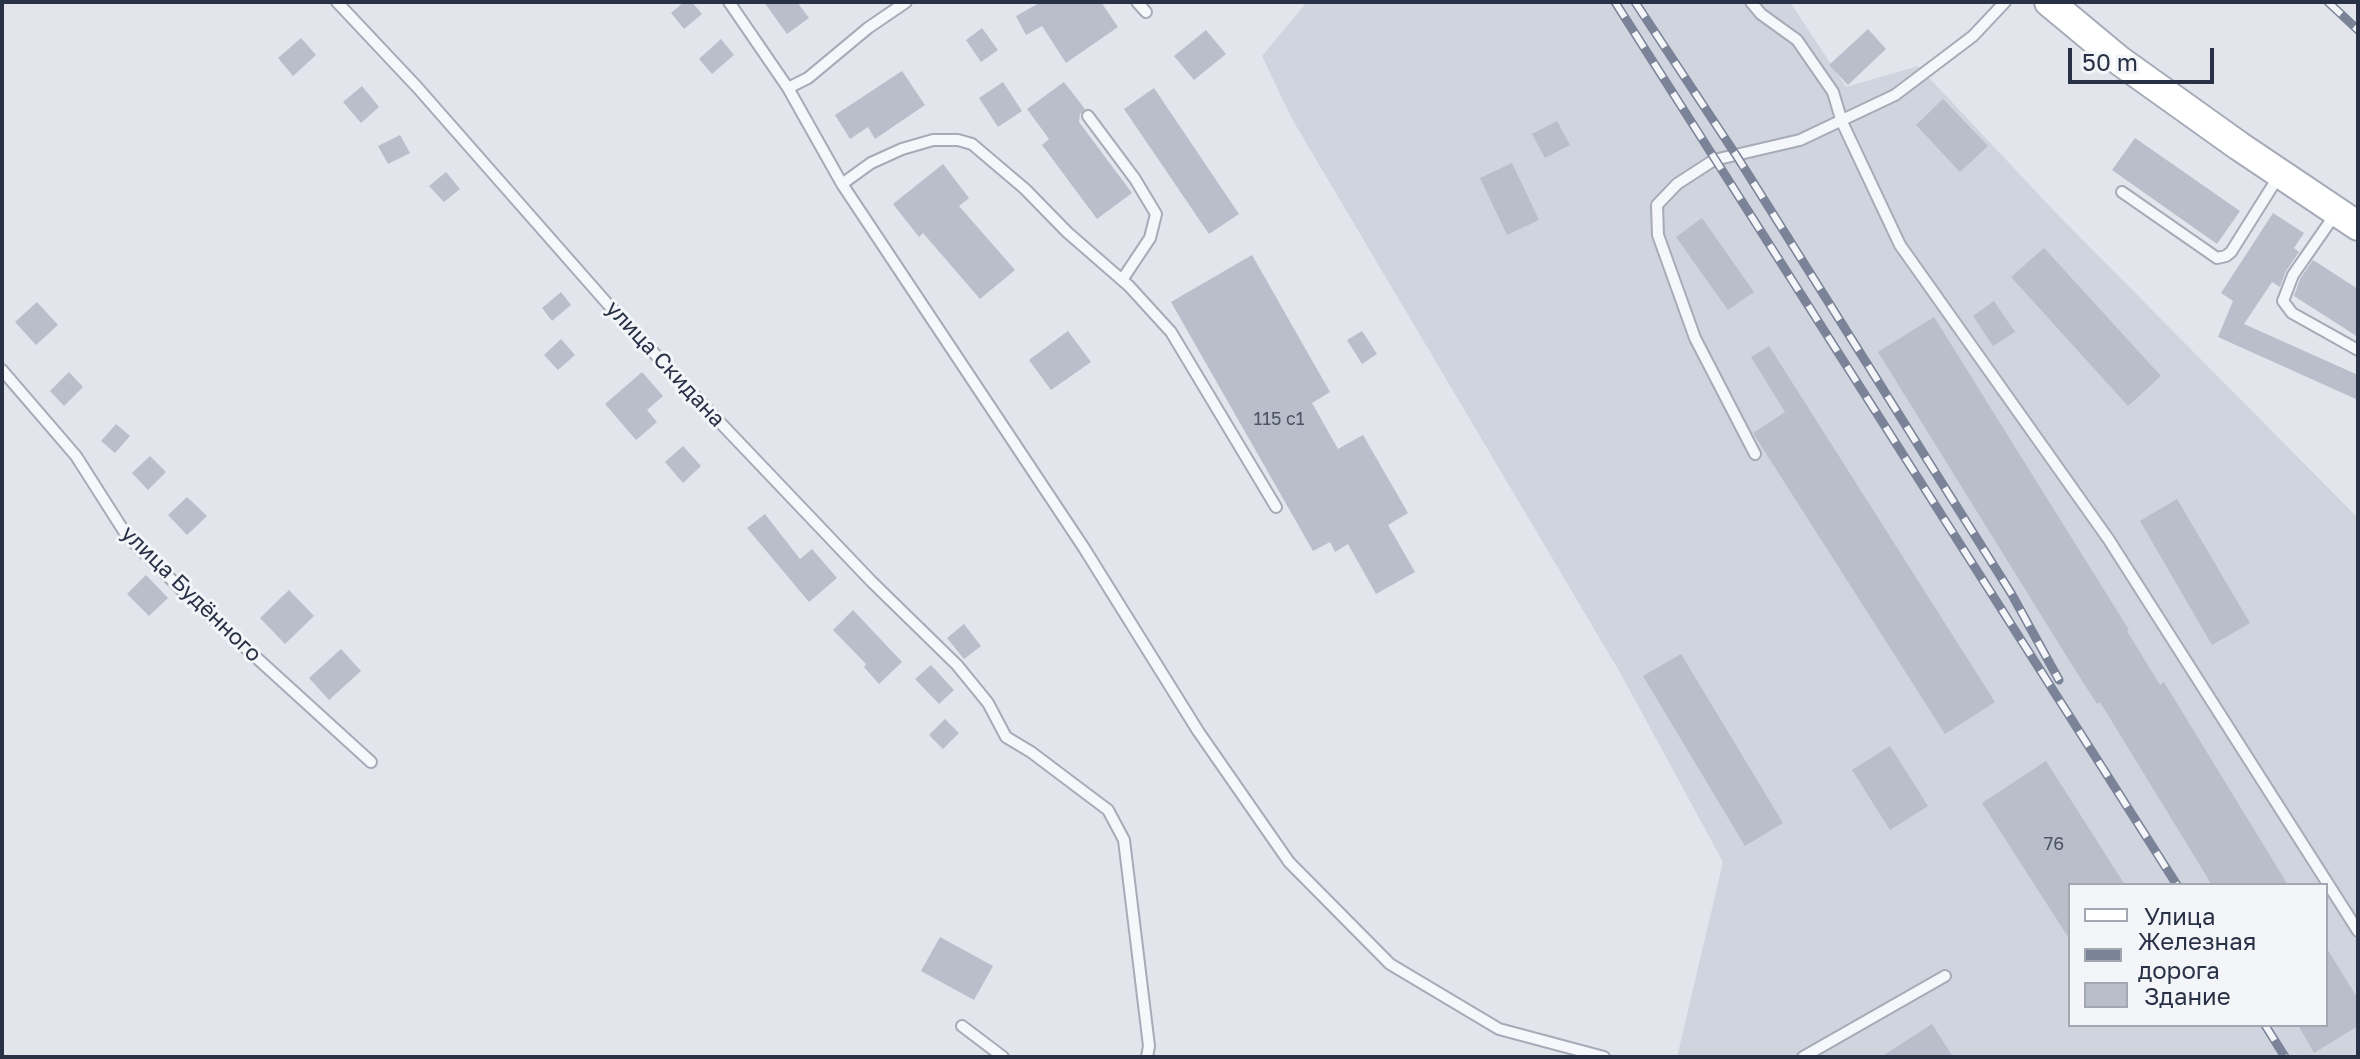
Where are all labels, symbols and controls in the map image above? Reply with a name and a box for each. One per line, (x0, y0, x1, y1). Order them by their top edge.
scale bar (2072, 32, 2218, 82)
text: 50 m (2082, 47, 2138, 76)
street label: улица Скидана (600, 295, 730, 433)
house number: 115 с1 (1254, 408, 1304, 430)
street label: улица Будённого (115, 520, 267, 668)
house number: 76 (2044, 833, 2064, 855)
legend (2068, 883, 2328, 1027)
text: Улица (2144, 901, 2216, 930)
text: Железная дорога (2138, 926, 2256, 984)
text: Здание (2144, 981, 2231, 1010)

